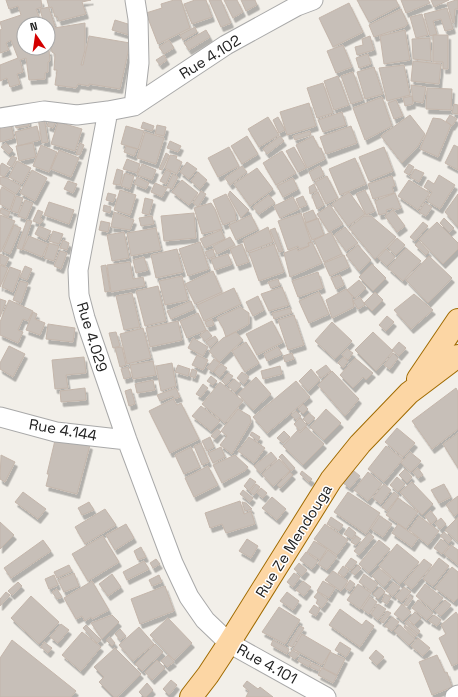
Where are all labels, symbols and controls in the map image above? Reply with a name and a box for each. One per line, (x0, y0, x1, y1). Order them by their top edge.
north arrow (16, 16, 56, 56)
text: N (29, 19, 39, 34)
street label: Rue 4.102 (175, 30, 244, 83)
street label: Rue 4.029 (73, 300, 112, 374)
street label: Rue 4.144 (27, 414, 99, 445)
street label: Rue Ze Mendouga (251, 480, 336, 601)
street label: Rue 4.101 (234, 639, 301, 688)

